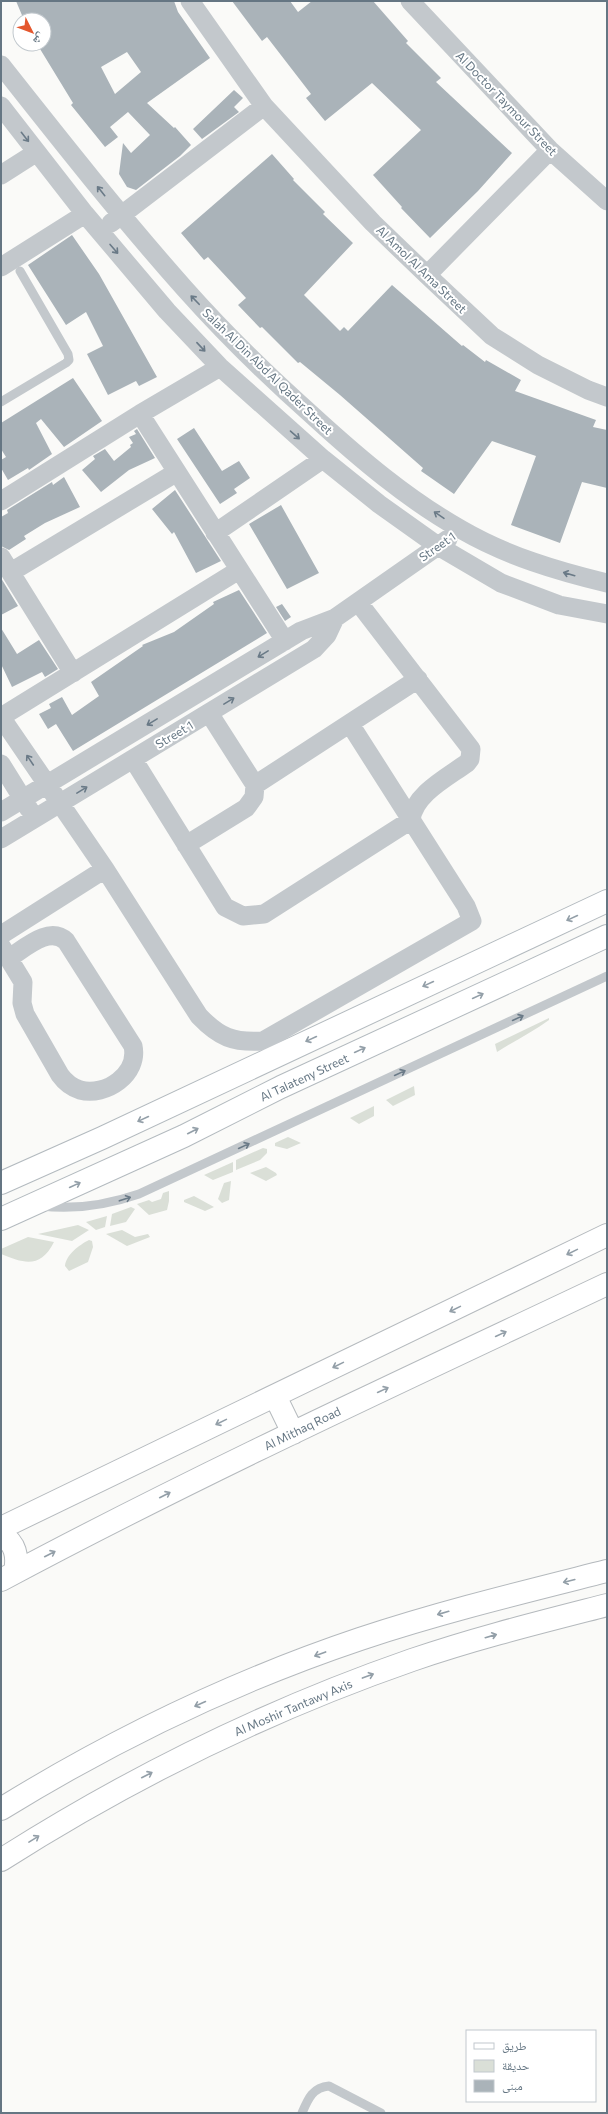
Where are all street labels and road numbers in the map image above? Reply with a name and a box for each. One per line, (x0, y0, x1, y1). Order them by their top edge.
street label: Al Doctor Taymour Street (454, 48, 560, 158)
street label: Al Amol Al Ama Street (374, 222, 470, 316)
street label: Salah Al Din Abd Al Qader Street (200, 305, 336, 437)
street label: Street 1 (416, 528, 458, 564)
street label: Street 1 (153, 717, 195, 751)
street label: Al Talateny Street (257, 1050, 351, 1104)
street label: Al Mithaq Road (261, 1403, 343, 1453)
street label: Al Moshir Tantawy Axis (232, 1676, 354, 1738)

